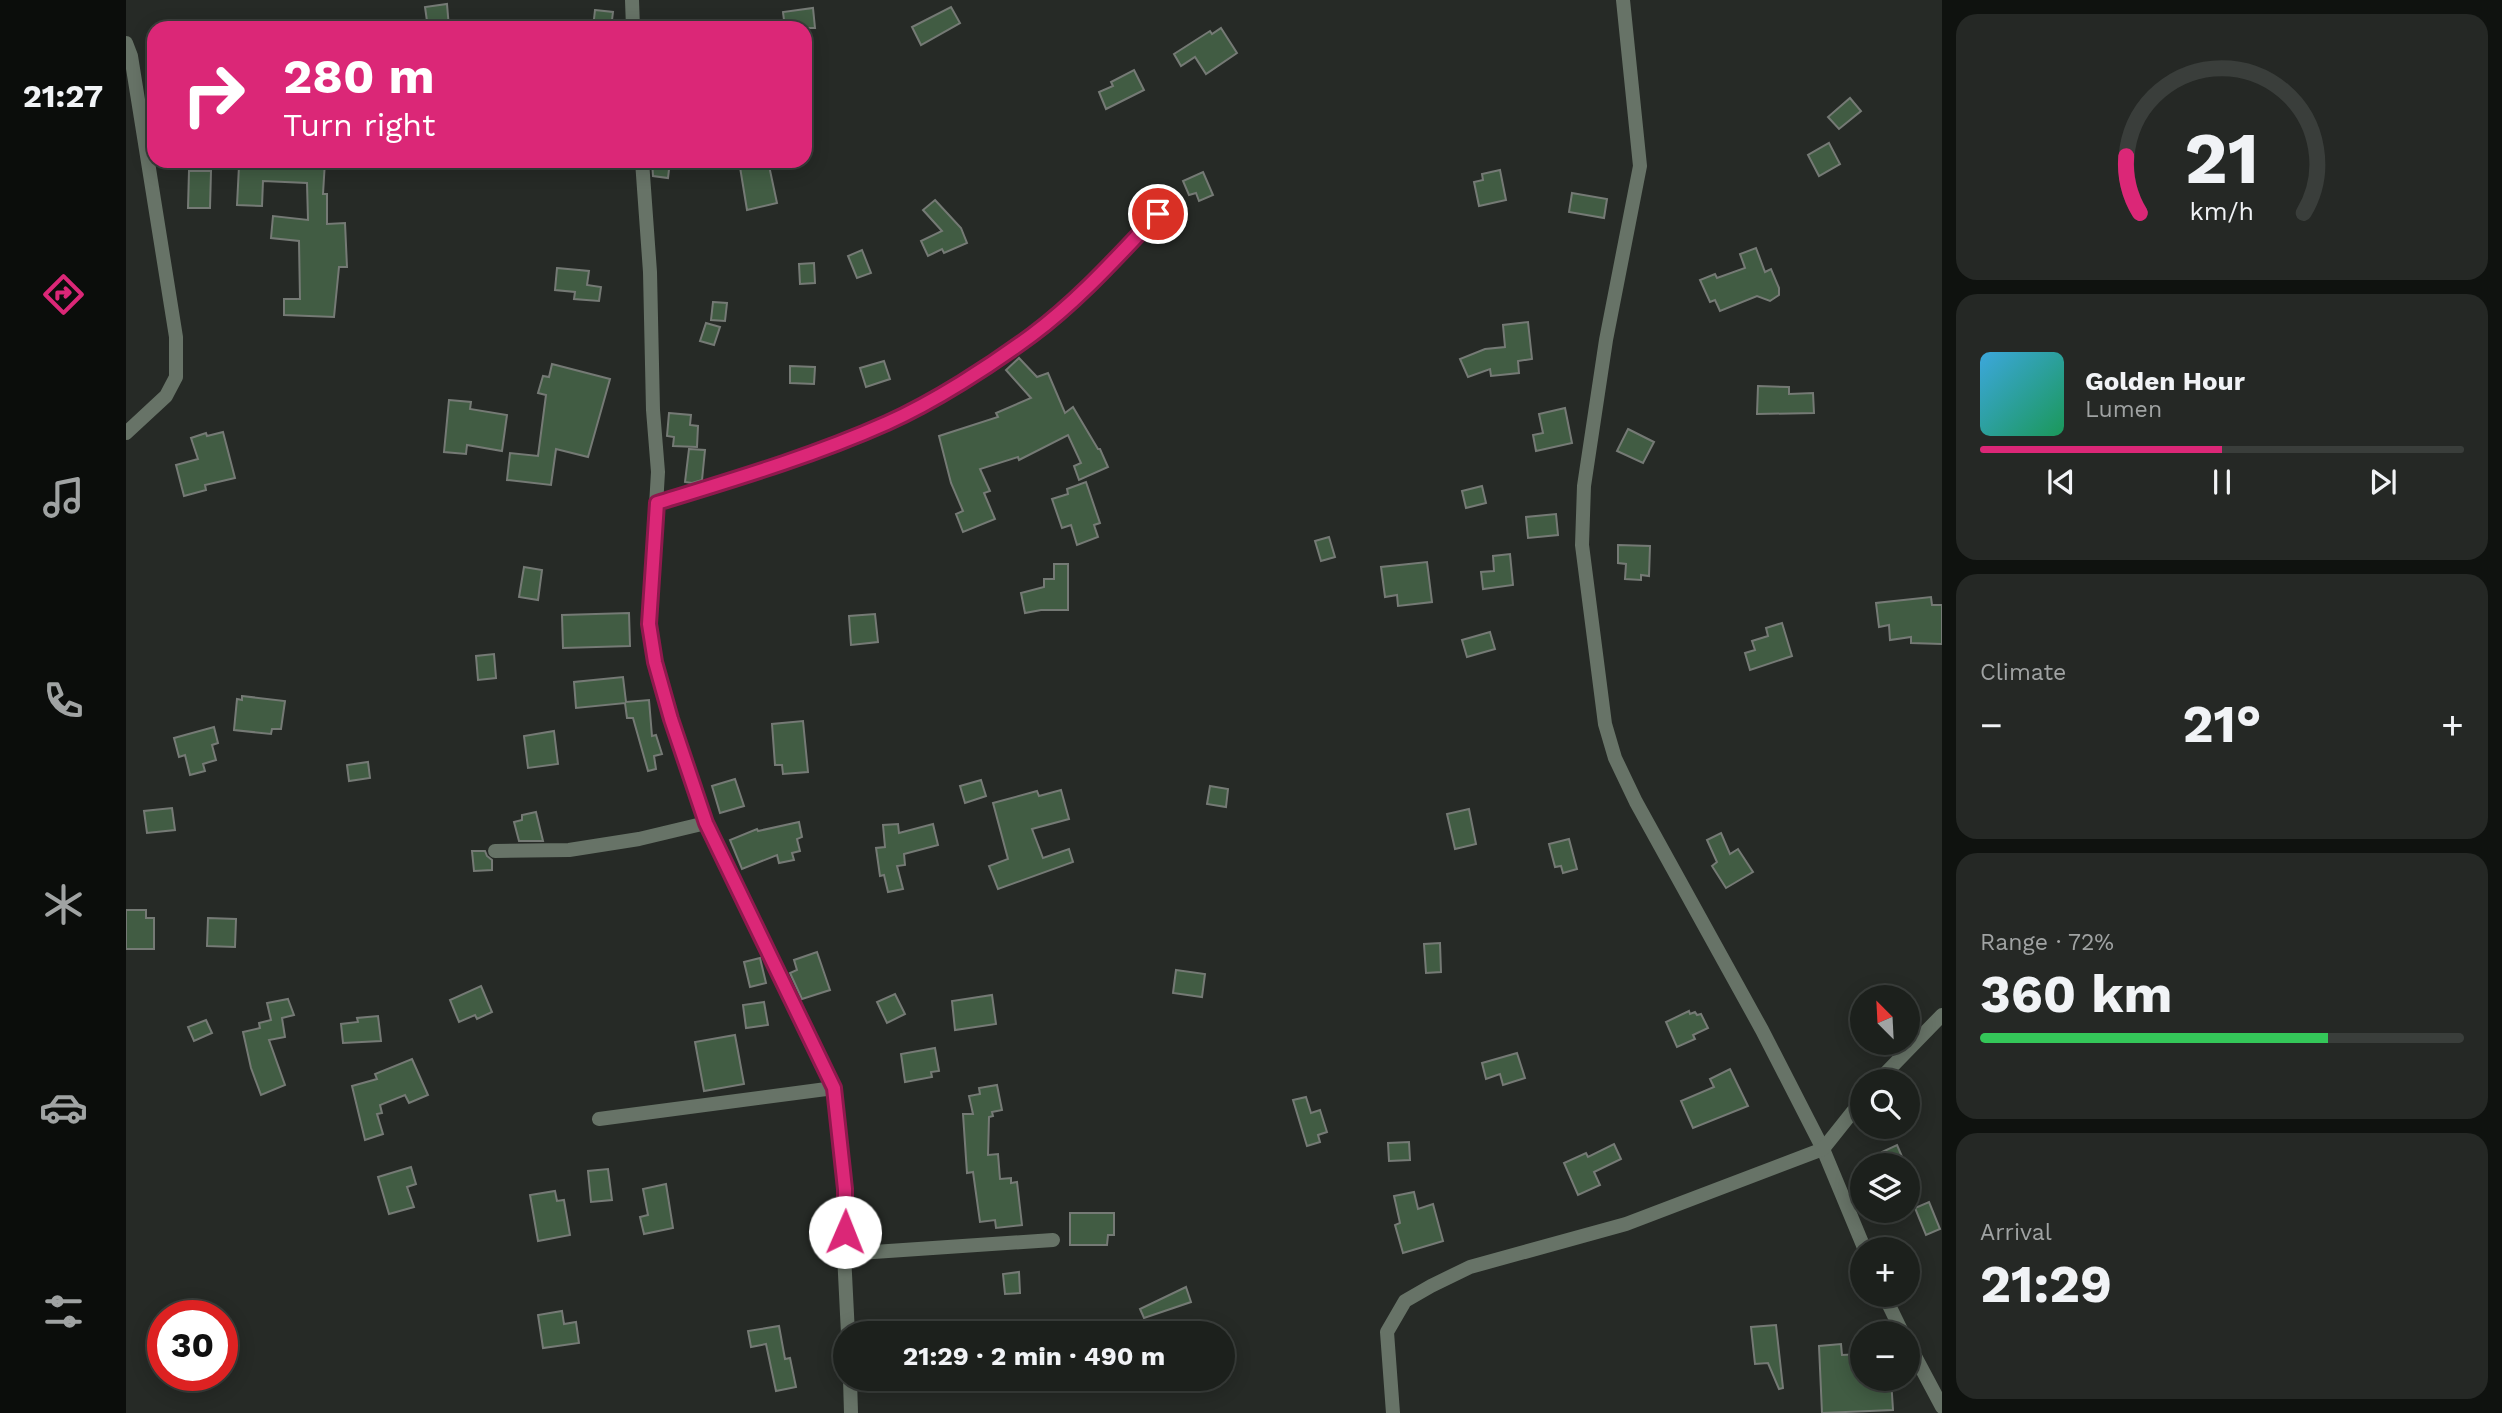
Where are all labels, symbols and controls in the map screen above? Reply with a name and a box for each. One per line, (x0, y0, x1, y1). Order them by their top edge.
text: 280 m (283, 47, 435, 105)
icon: right (168, 49, 259, 140)
text: 21:27 (23, 77, 103, 115)
text: Turn right (283, 106, 435, 144)
text: 21 (2185, 115, 2259, 201)
pin (1128, 184, 1188, 244)
icon: arrive (1139, 195, 1177, 233)
text: km/h (2190, 197, 2254, 226)
icon: directions (39, 270, 88, 319)
text: Golden Hour (2085, 366, 2245, 396)
text: Lumen (2085, 396, 2162, 423)
icon: previous (2042, 463, 2080, 501)
icon: pause (2203, 463, 2241, 501)
icon: next (2364, 463, 2402, 501)
icon: music (39, 473, 88, 522)
text: Climate (1980, 659, 2066, 686)
icon: phone (39, 676, 88, 725)
text: 21° (2182, 694, 2262, 755)
text: − (1980, 703, 2003, 747)
text: + (2441, 703, 2464, 747)
icon: climate (39, 880, 88, 929)
text: Range · 72% (1980, 929, 2114, 956)
text: 360 km (1980, 964, 2173, 1025)
north arrow (1850, 985, 1920, 1055)
map controls (1850, 985, 1920, 1391)
button: search (1850, 1069, 1920, 1139)
icon: car (39, 1083, 88, 1132)
button: layers (1850, 1153, 1920, 1223)
position arrow (808, 1195, 882, 1269)
text: Arrival (1980, 1219, 2052, 1246)
button: + (1850, 1237, 1920, 1307)
text: 21:29 (1980, 1254, 2112, 1315)
icon: filters (39, 1287, 88, 1336)
speed limit sign: 30 (147, 1300, 238, 1391)
button: − (1850, 1321, 1920, 1391)
text: 21:29 · 2 min · 490 m (903, 1341, 1165, 1371)

